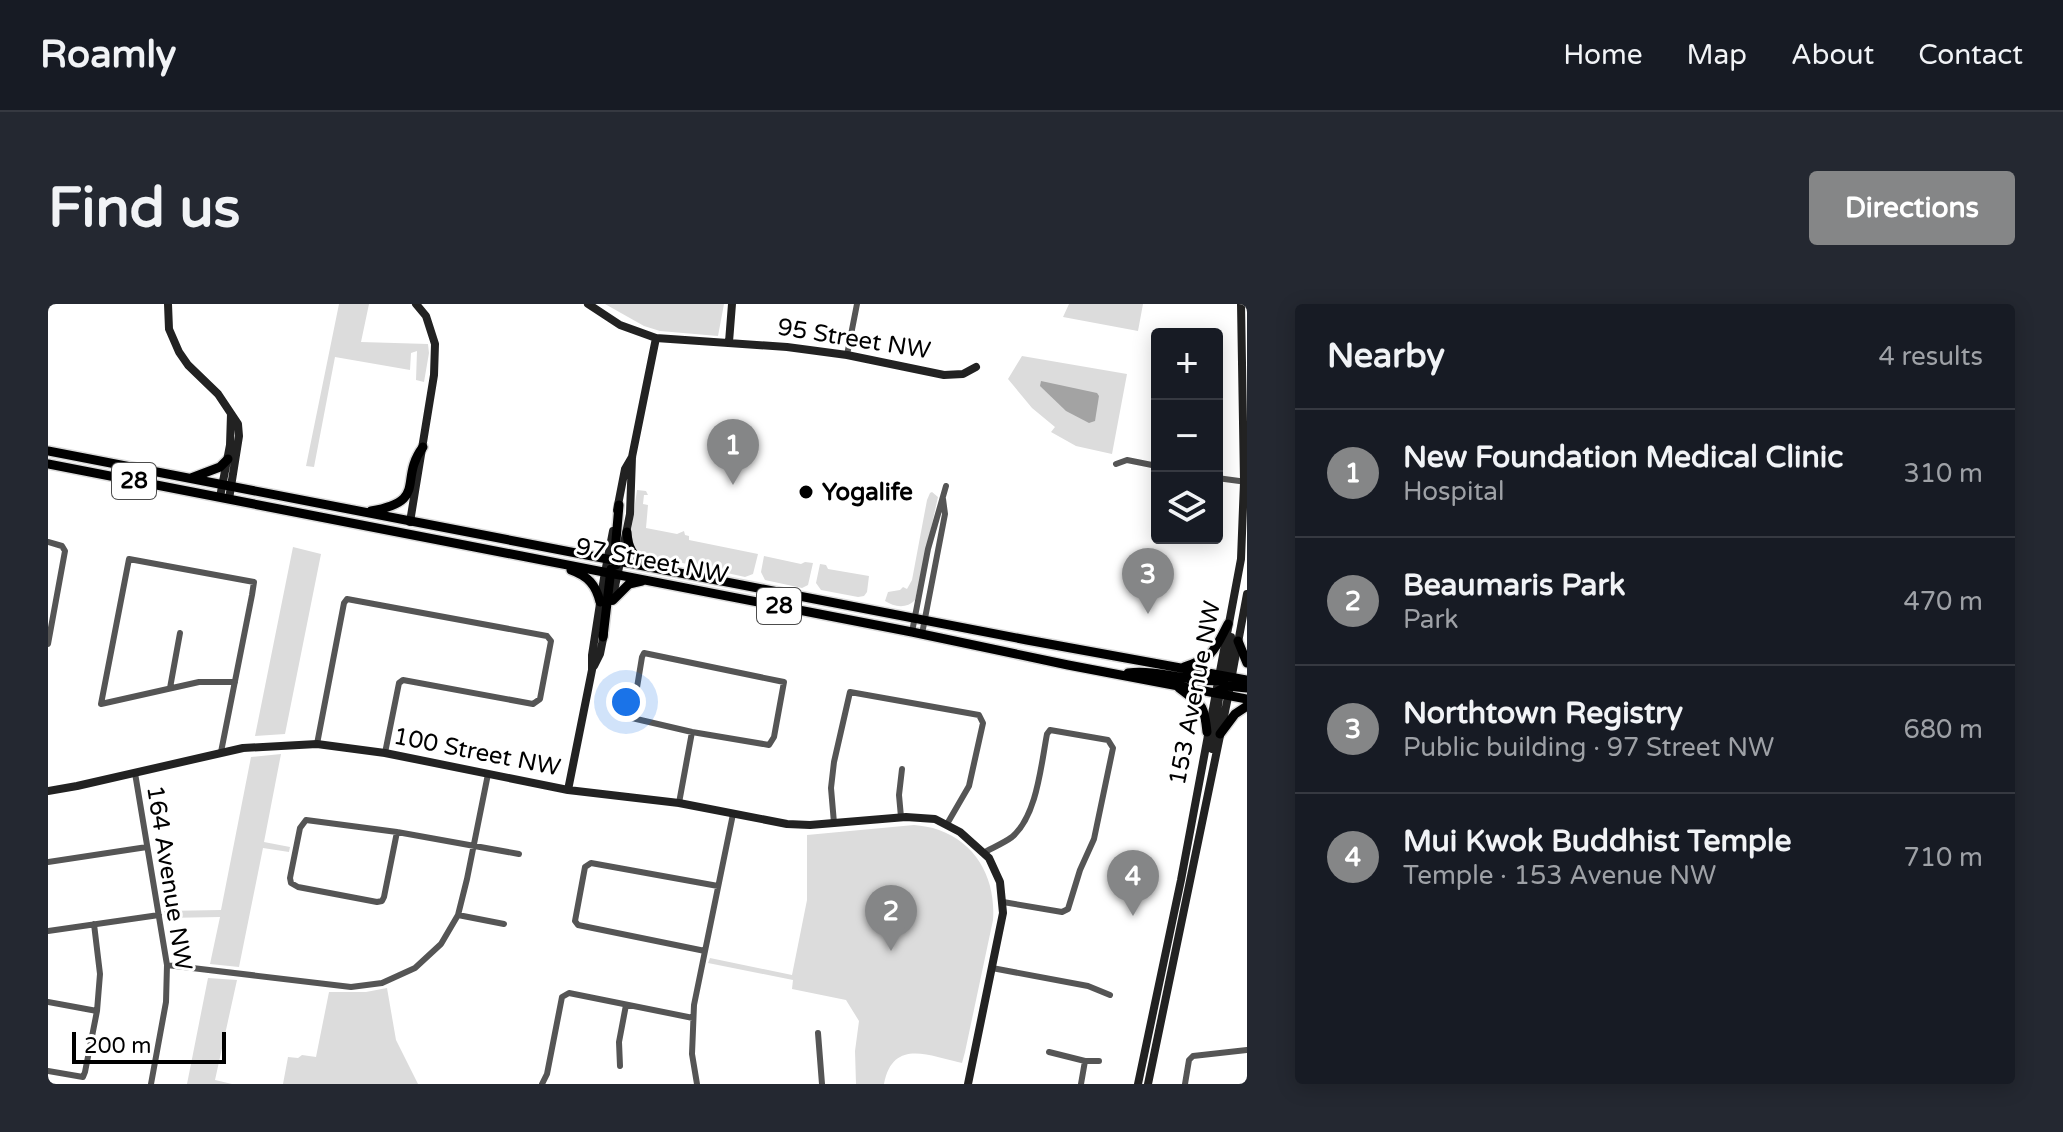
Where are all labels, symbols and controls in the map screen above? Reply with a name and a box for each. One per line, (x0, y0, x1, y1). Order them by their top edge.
text: Roamly (40, 32, 176, 78)
text: Home (1563, 38, 1643, 72)
text: Map (1687, 38, 1747, 72)
text: About (1791, 38, 1874, 72)
text: Contact (1918, 38, 2023, 72)
button: Directions (1809, 171, 2015, 245)
text: Find us (48, 175, 240, 242)
street label: 95 Street NW (775, 313, 933, 365)
map controls (1151, 328, 1223, 544)
button: + (1151, 328, 1223, 400)
text: Nearby (1327, 336, 1445, 377)
text: 4 results (1878, 341, 1983, 372)
button: − (1151, 400, 1223, 472)
pin: 1 (707, 419, 759, 485)
text: New Foundation Medical Clinic (1403, 439, 1843, 476)
text: 1 (1345, 458, 1361, 489)
text: 310 m (1903, 458, 1983, 489)
road number: 28 (112, 463, 156, 499)
button: layers (1151, 472, 1223, 544)
text: Hospital (1403, 476, 1504, 507)
place label: Yogalife (822, 478, 913, 507)
marker: Yogalife (797, 483, 815, 501)
street label: 97 Street NW (573, 532, 731, 590)
pin: 3 (1122, 548, 1174, 614)
text: Beaumaris Park (1403, 567, 1625, 604)
text: 2 (1345, 586, 1361, 617)
text: 470 m (1903, 586, 1983, 617)
road number: 28 (757, 588, 801, 624)
street label: 153 Avenue NW (1163, 598, 1227, 788)
text: Park (1403, 604, 1459, 635)
your location (606, 682, 646, 722)
text: Northtown Registry (1403, 695, 1683, 732)
text: 3 (1345, 714, 1361, 745)
text: 680 m (1903, 714, 1983, 745)
street label: 100 Street NW (391, 722, 563, 782)
text: Public building · 97 Street NW (1403, 732, 1774, 763)
street label: 164 Avenue NW (140, 783, 198, 973)
text: Mui Kwok Buddhist Temple (1403, 823, 1791, 860)
text: 4 (1345, 842, 1361, 873)
text: 710 m (1903, 842, 1983, 873)
pin: 4 (1107, 850, 1159, 916)
text: Temple · 153 Avenue NW (1403, 860, 1716, 891)
pin: 2 (865, 885, 917, 951)
scale bar (72, 1028, 226, 1064)
text: 200 m (84, 1033, 151, 1059)

